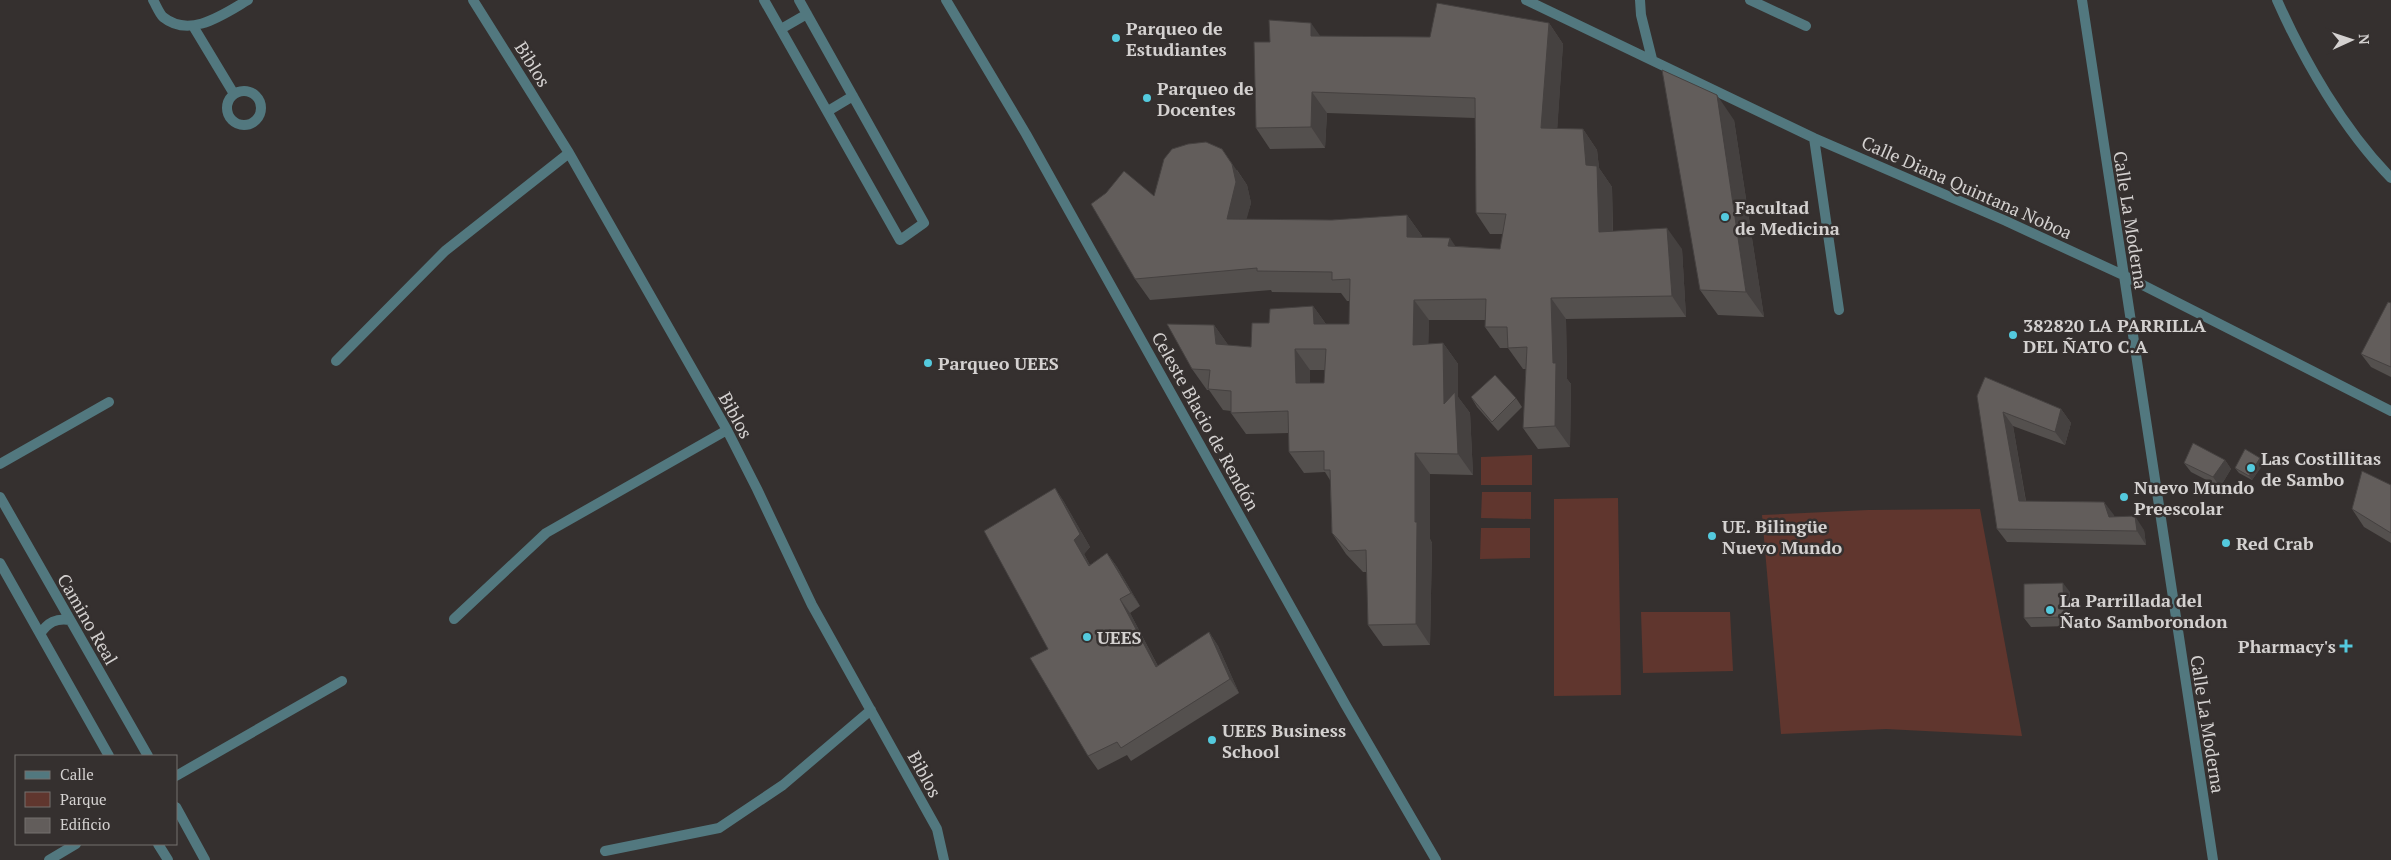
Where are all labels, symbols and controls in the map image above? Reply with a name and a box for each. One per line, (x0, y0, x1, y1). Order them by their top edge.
north arrow (2326, 15, 2376, 65)
place label: Parqueo de Estudiantes (1126, 16, 1227, 61)
marker: Parqueo de Estudiantes (1110, 32, 1122, 44)
text: N (2355, 33, 2374, 45)
street label: Biblos (510, 37, 556, 91)
place label: Parqueo de Docentes (1157, 76, 1254, 121)
marker: Parqueo de Docentes (1141, 92, 1153, 104)
street label: Calle Diana Quintana Noboa (1858, 130, 2076, 244)
street label: Calle La Moderna (2108, 149, 2154, 291)
place label: Facultad de Medicina (1735, 195, 1840, 240)
marker: Facultad de Medicina (1719, 211, 1731, 223)
place label: 382820 LA PARRILLA DEL ÑATO C.A (2023, 313, 2207, 358)
street label: Celeste Blacio de Rendón (1147, 327, 1265, 515)
marker: 382820 LA PARRILLA DEL ÑATO C.A (2007, 329, 2019, 341)
place label: Parqueo UEES (938, 351, 1059, 375)
marker: Parqueo UEES (922, 357, 934, 369)
street label: Biblos (714, 388, 758, 442)
place label: Las Costillitas de Sambo (2261, 446, 2381, 491)
marker: Las Costillitas de Sambo (2245, 462, 2257, 474)
place label: Nuevo Mundo Preescolar (2134, 475, 2254, 520)
marker: Nuevo Mundo Preescolar (2118, 491, 2130, 503)
place label: UE. Bilingüe Nuevo Mundo (1722, 514, 1842, 559)
marker: UE. Bilingüe Nuevo Mundo (1706, 530, 1718, 542)
place label: Red Crab (2236, 531, 2314, 555)
marker: Red Crab (2220, 537, 2232, 549)
street label: Camino Real (52, 569, 124, 669)
place label: La Parrillada del Ñato Samborondon (2060, 588, 2228, 633)
marker: La Parrillada del Ñato Samborondon (2044, 604, 2056, 616)
place label: UEES (1097, 625, 1142, 649)
marker: UEES (1081, 631, 1093, 643)
place label: Pharmacy's (2238, 634, 2336, 658)
marker: Pharmacy's (2340, 640, 2352, 652)
street label: Calle La Moderna (2185, 653, 2231, 795)
place label: UEES Business School (1222, 718, 1346, 763)
marker: UEES Business School (1206, 734, 1218, 746)
street label: Biblos (903, 747, 947, 801)
legend (15, 755, 178, 845)
text: Calle (60, 764, 94, 784)
text: Parque (60, 789, 107, 809)
text: Edificio (60, 814, 110, 834)

